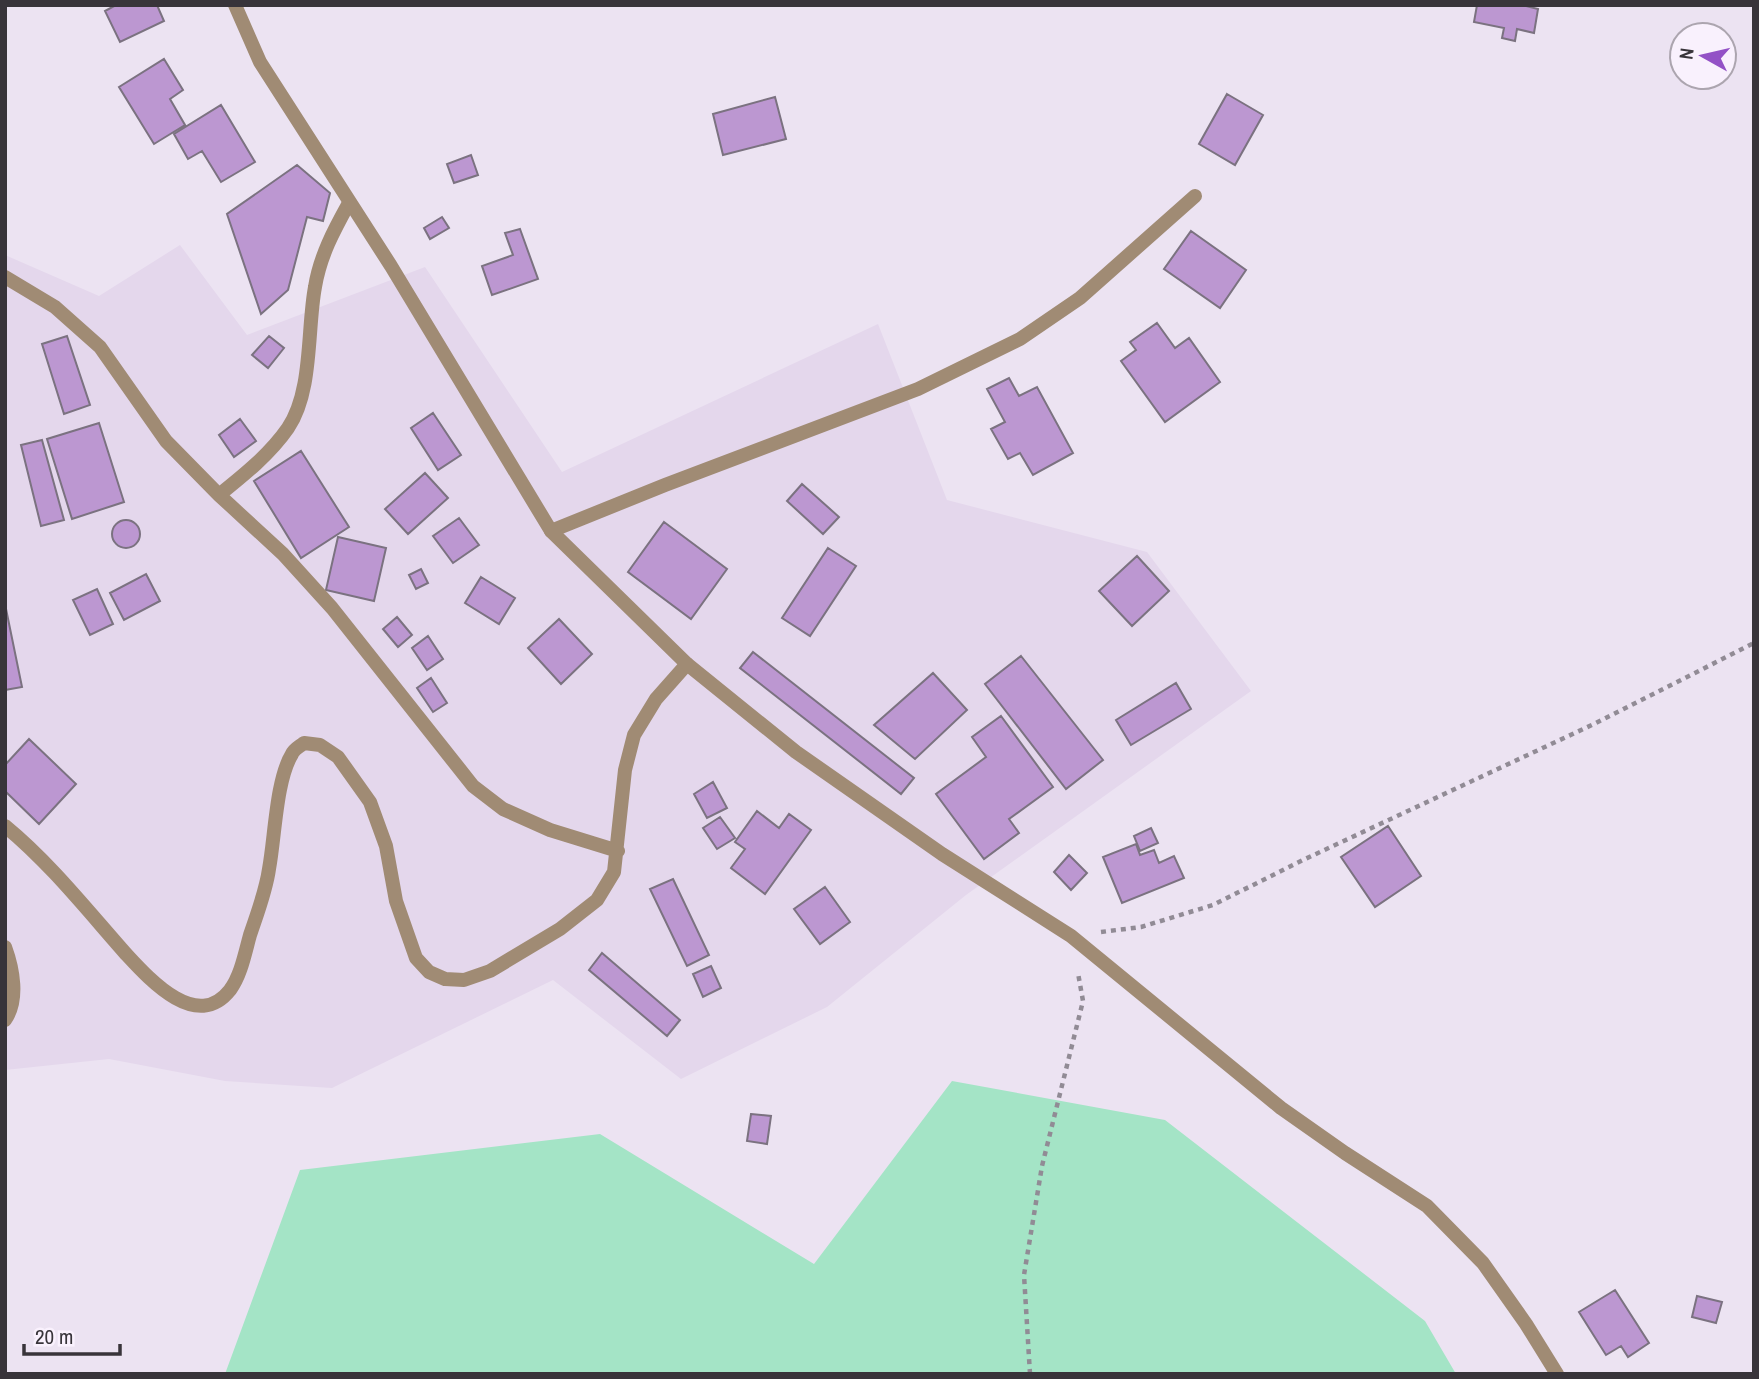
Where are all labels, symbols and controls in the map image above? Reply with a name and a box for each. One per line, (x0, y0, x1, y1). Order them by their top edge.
north arrow (1668, 21, 1738, 91)
text: N (1673, 46, 1700, 61)
scale bar (24, 1312, 121, 1356)
text: 20 m (35, 1322, 73, 1351)

